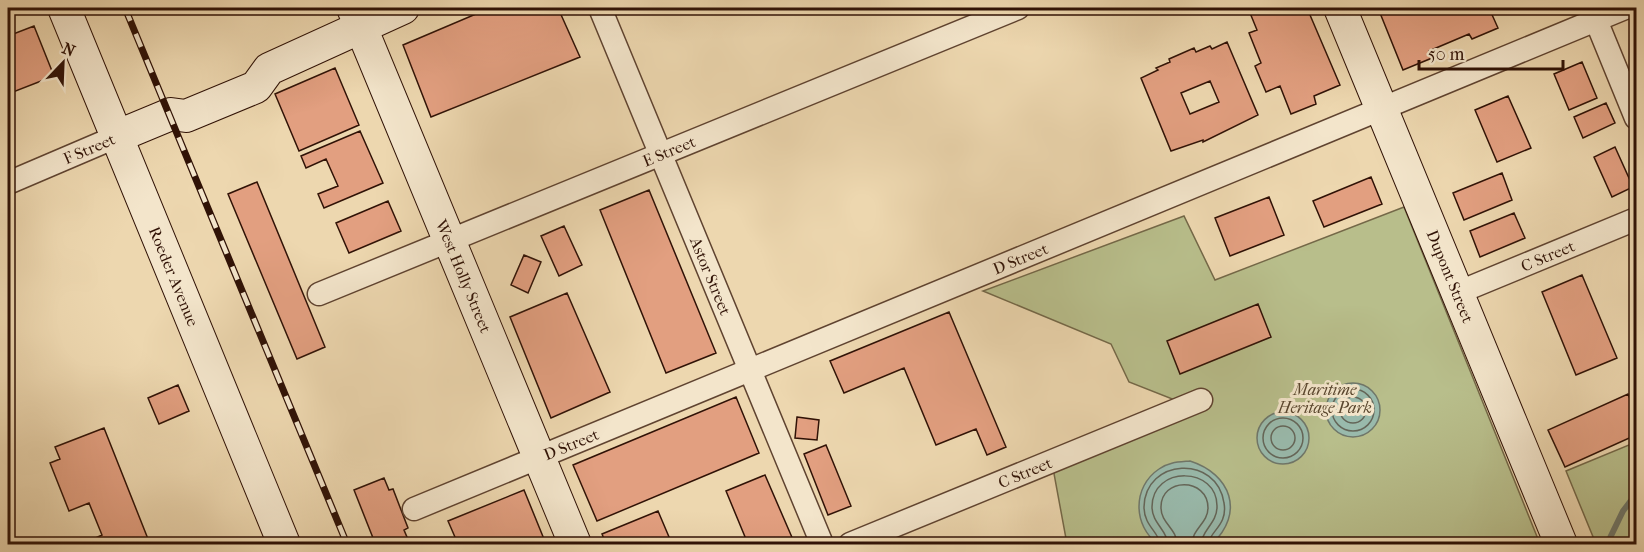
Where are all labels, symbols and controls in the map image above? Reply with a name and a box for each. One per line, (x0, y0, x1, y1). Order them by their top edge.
north arrow (33, 33, 93, 93)
scale bar (1419, 33, 1563, 71)
text: N (59, 39, 79, 61)
text: 50 m (1428, 44, 1465, 65)
street label: F Street (60, 129, 118, 168)
street label: E Street (640, 131, 698, 170)
street label: West Holly Street (432, 216, 496, 336)
street label: Roeder Avenue (145, 224, 203, 329)
street label: Dupont Street (1423, 227, 1478, 326)
street label: Astor Street (686, 233, 736, 318)
street label: C Street (1518, 236, 1578, 275)
street label: D Street (990, 238, 1051, 278)
park label: Maritime Heritage Park (1277, 380, 1372, 417)
street label: D Street (541, 424, 602, 464)
street label: C Street (995, 453, 1055, 492)

